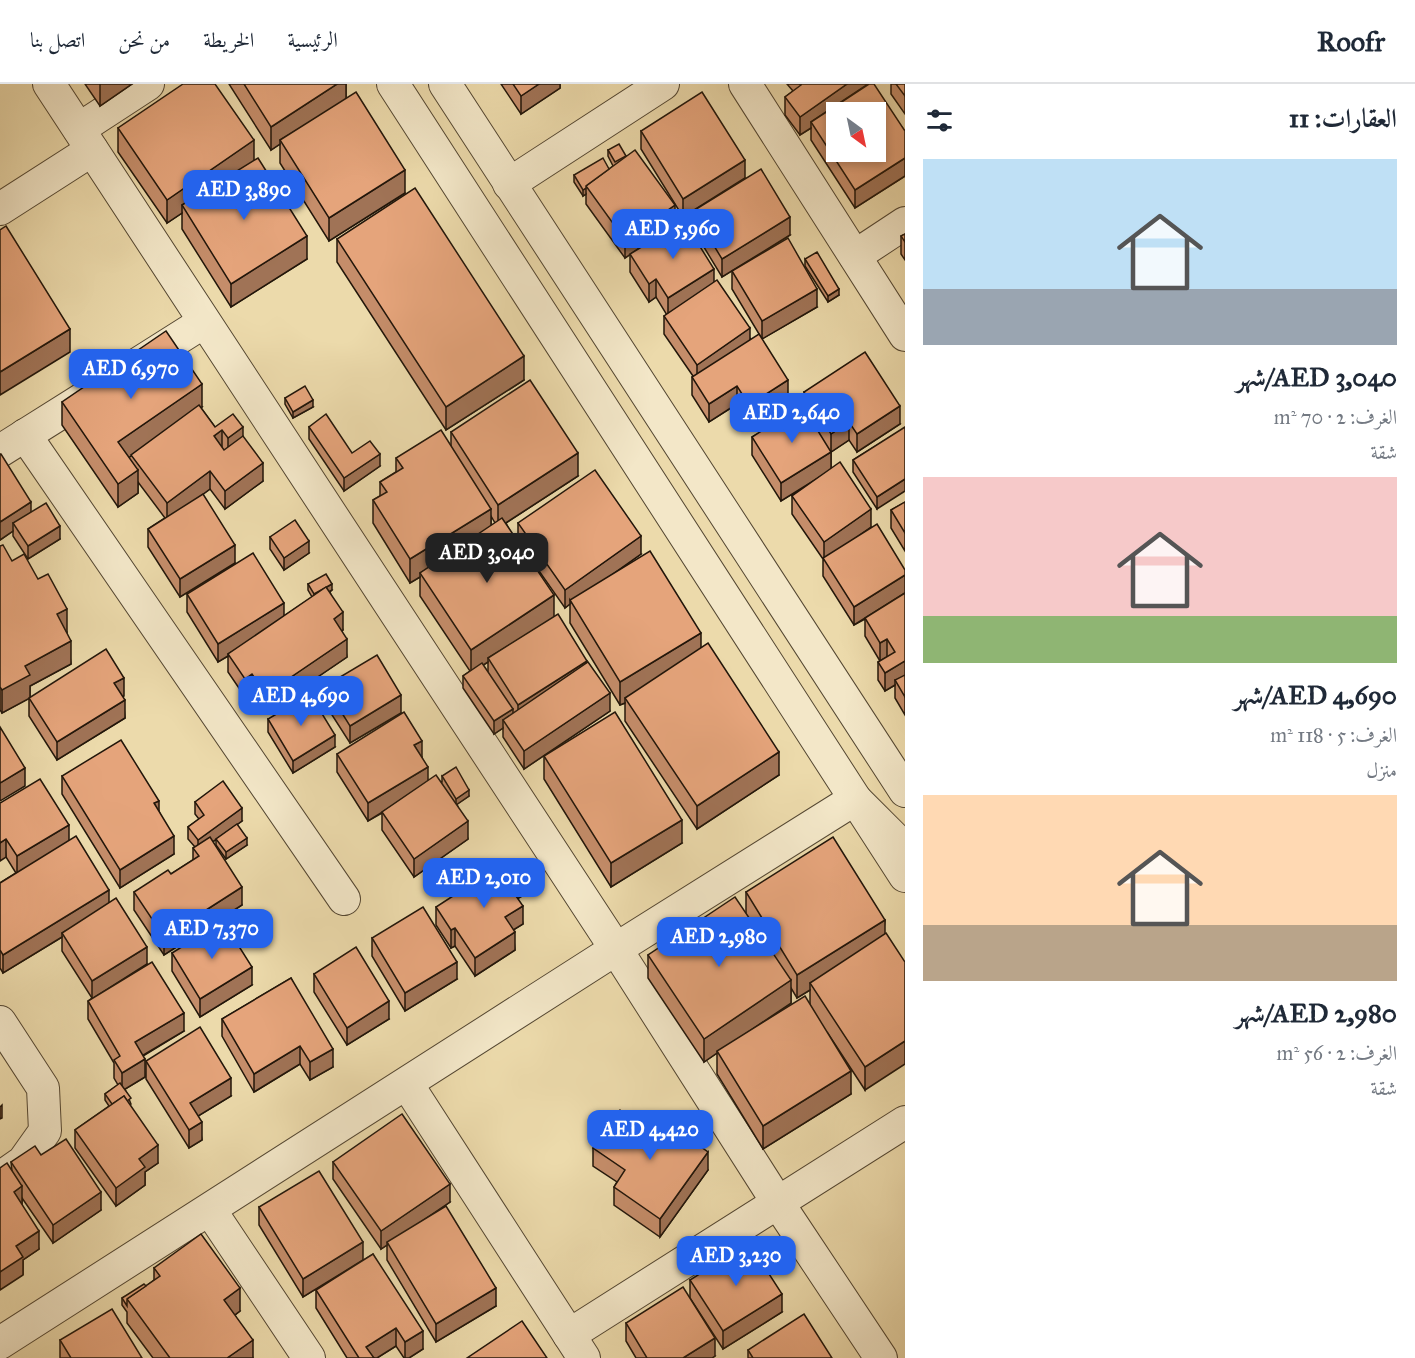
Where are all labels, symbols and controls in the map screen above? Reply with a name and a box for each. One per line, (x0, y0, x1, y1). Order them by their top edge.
text: Roofr (1317, 24, 1385, 59)
text: اتصل بنا (30, 27, 85, 53)
text: من نحن (118, 27, 170, 53)
text: الخريطة (203, 27, 254, 53)
text: الرئيسية (287, 27, 338, 53)
north arrow (826, 102, 886, 162)
map controls (826, 102, 886, 162)
text: العقارات: 11 (1289, 102, 1397, 134)
icon: filters (923, 104, 956, 137)
pin: AED 3,890 (175, 170, 313, 221)
text: AED 3,890 (197, 177, 291, 201)
icon: home (1106, 198, 1214, 306)
pin: AED 5,960 (604, 209, 742, 260)
text: AED 5,960 (626, 216, 720, 240)
pin: AED 6,970 (62, 349, 200, 400)
text: AED 6,970 (83, 356, 179, 380)
text: AED 3,040/شهر (1236, 361, 1397, 393)
pin: AED 2,640 (723, 393, 861, 444)
text: AED 2,640 (744, 400, 840, 424)
text: الغرف: 2 · 70 m² (1274, 405, 1397, 429)
text: شقة (1371, 440, 1397, 464)
icon: home (1106, 516, 1214, 624)
pin: AED 3,040 (418, 533, 556, 584)
text: AED 3,040 (439, 540, 535, 564)
pin: AED 4,690 (232, 676, 370, 727)
text: AED 4,690/شهر (1234, 679, 1397, 711)
text: AED 4,690 (252, 683, 350, 707)
text: الغرف: 5 · 118 m² (1270, 723, 1397, 747)
text: منزل (1366, 758, 1397, 782)
icon: home (1106, 834, 1214, 942)
pin: AED 2,010 (415, 858, 553, 909)
text: AED 2,010 (437, 865, 531, 889)
pin: AED 7,370 (143, 909, 281, 960)
text: AED 7,370 (165, 916, 259, 940)
pin: AED 2,980 (650, 917, 788, 968)
text: AED 2,980 (671, 924, 767, 948)
text: AED 2,980/شهر (1235, 997, 1397, 1029)
text: الغرف: 2 · 56 m² (1277, 1041, 1397, 1065)
text: شقة (1371, 1076, 1397, 1100)
pin: AED 4,420 (581, 1110, 719, 1161)
text: AED 4,420 (601, 1117, 699, 1141)
pin: AED 3,230 (667, 1236, 805, 1287)
text: AED 3,230 (691, 1243, 781, 1267)

